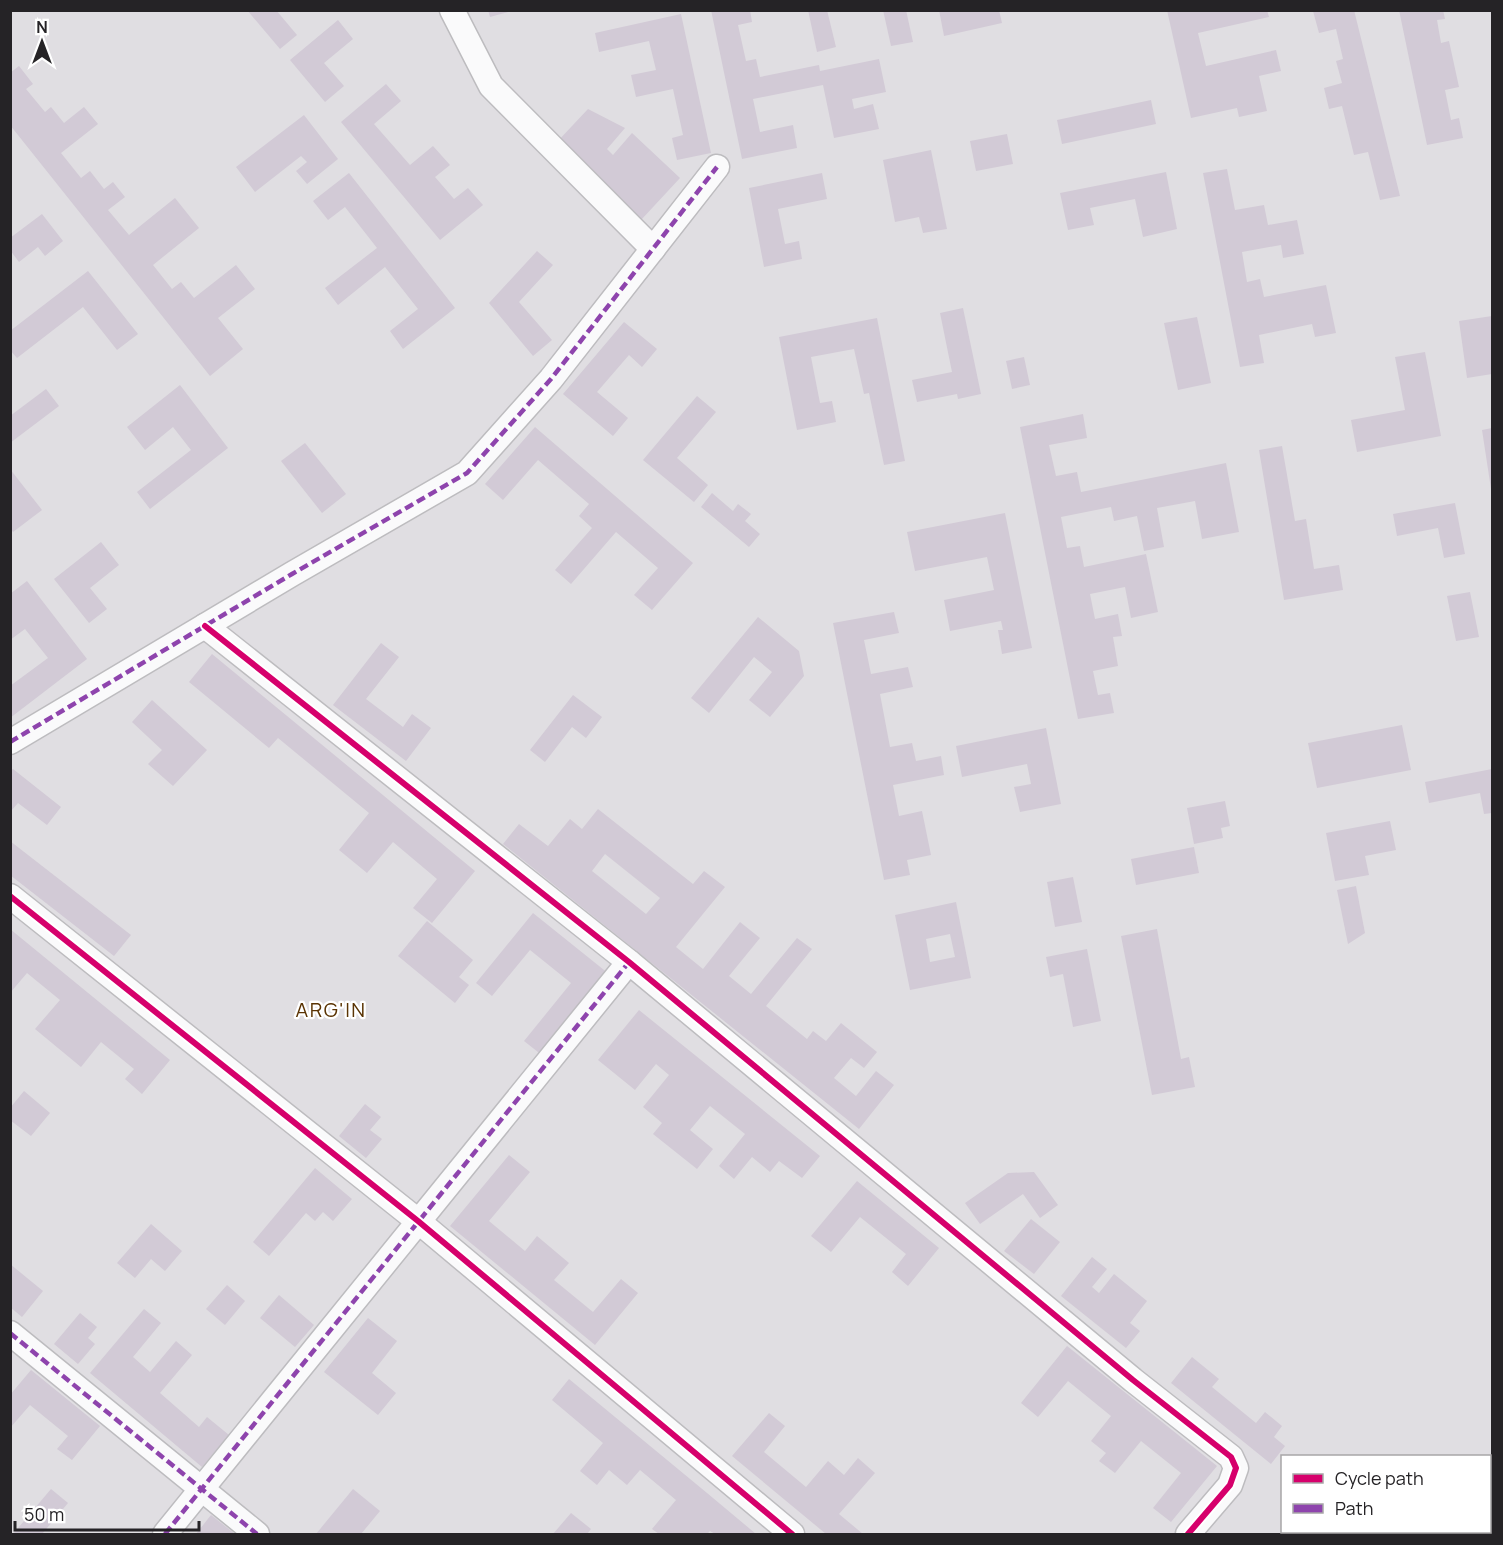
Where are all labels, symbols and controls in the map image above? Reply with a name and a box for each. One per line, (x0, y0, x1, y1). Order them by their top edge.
north arrow (12, 12, 72, 72)
text: N (36, 16, 48, 38)
district label: ARG'IN (295, 996, 367, 1023)
legend (1281, 1455, 1491, 1533)
text: Cycle path (1335, 1466, 1424, 1490)
scale bar (15, 1494, 200, 1532)
text: Path (1335, 1496, 1373, 1520)
text: 50 m (24, 1502, 64, 1526)

